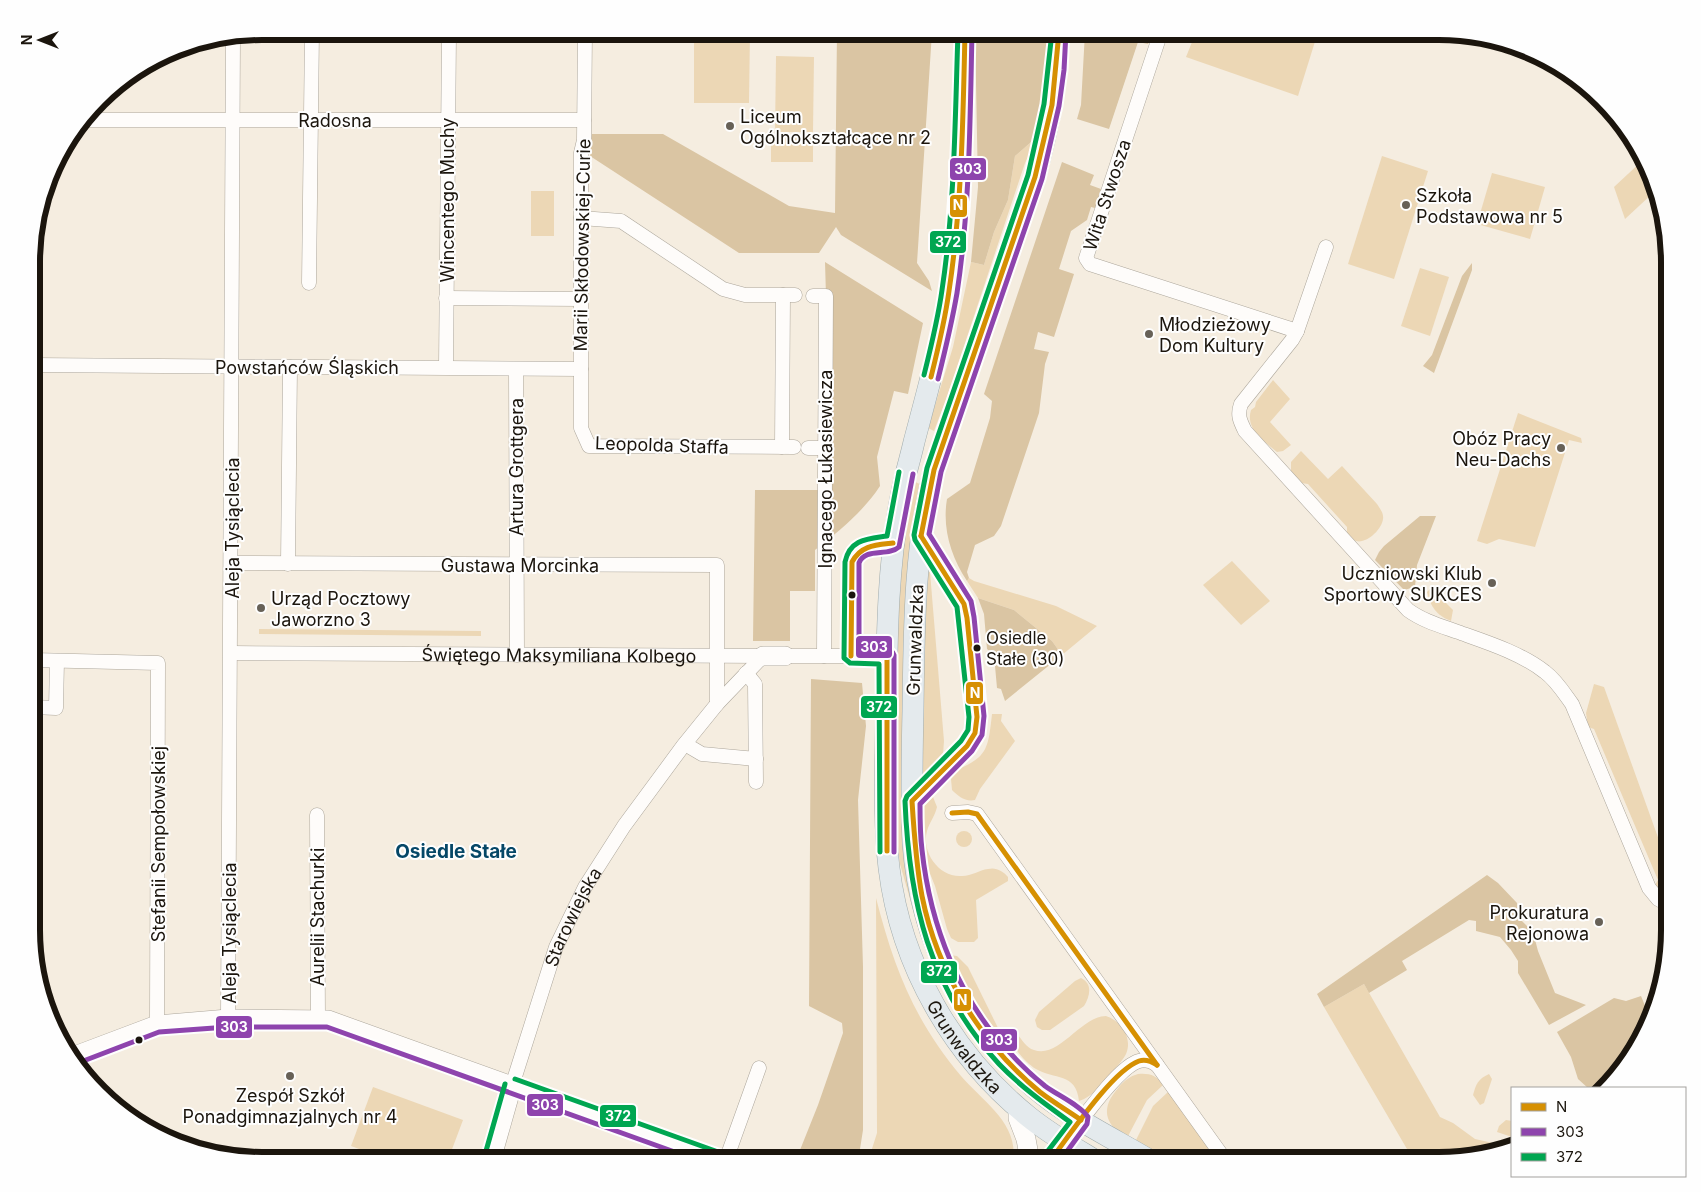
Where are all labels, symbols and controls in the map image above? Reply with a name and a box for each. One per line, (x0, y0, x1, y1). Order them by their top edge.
north arrow (15, 15, 65, 65)
text: N (18, 35, 35, 45)
place label: Liceum Ogólnokształcące nr 2 (740, 106, 931, 148)
street label: Radosna (298, 110, 372, 131)
street label: Wincentego Muchy (437, 118, 458, 282)
marker: Liceum Ogólnokształcące nr 2 (724, 120, 736, 132)
street label: Wita Stwosza (1079, 137, 1135, 253)
street label: Marii Skłodowskiej-Curie (570, 139, 594, 351)
line badge: 303 (949, 157, 987, 181)
text: 303 (954, 160, 982, 177)
place label: Szkoła Podstawowa nr 5 (1416, 185, 1563, 227)
line badge: N (949, 194, 968, 218)
text: N (953, 196, 963, 213)
marker: Szkoła Podstawowa nr 5 (1400, 199, 1412, 211)
line badge: 372 (929, 230, 967, 254)
text: 372 (935, 233, 961, 250)
place label: Młodzieżowy Dom Kultury (1159, 314, 1271, 356)
marker: Młodzieżowy Dom Kultury (1143, 328, 1155, 340)
street label: Powstańców Śląskich (215, 356, 399, 378)
street label: Ignacego Łukasiewicza (815, 370, 836, 568)
street label: Artura Grottgera (506, 398, 527, 536)
place label: Obóz Pracy Neu-Dachs (1452, 428, 1551, 470)
street label: Leopolda Staffa (595, 432, 729, 458)
marker: Obóz Pracy Neu-Dachs (1555, 442, 1567, 454)
street label: Aleja Tysiąclecia (222, 457, 243, 599)
street label: Gustawa Morcinka (441, 555, 599, 576)
place label: Uczniowski Klub Sportowy SUKCES (1324, 563, 1482, 605)
marker: Uczniowski Klub Sportowy SUKCES (1486, 577, 1498, 589)
street label: Grunwaldzka (903, 584, 927, 696)
place label: Urząd Pocztowy Jaworzno 3 (271, 588, 410, 630)
unlabelled marker (847, 590, 857, 600)
marker: Urząd Pocztowy Jaworzno 3 (255, 602, 267, 614)
place label: Osiedle Stałe (30) (986, 628, 1065, 669)
line badge: 303 (855, 635, 893, 659)
text: 303 (860, 638, 888, 655)
street label: Świętego Maksymiliana Kolbego (421, 643, 696, 666)
marker: Osiedle Stałe (30) (972, 643, 982, 653)
line badge: N (965, 681, 984, 705)
text: N (970, 684, 980, 701)
line badge: 372 (860, 695, 898, 719)
text: 372 (866, 698, 892, 715)
street label: Stefanii Sempołowskiej (148, 746, 169, 942)
district label: Osiedle Stałe (395, 840, 517, 863)
street label: Aurelii Stachurki (307, 848, 328, 986)
street label: Aleja Tysiąclecia (219, 862, 240, 1004)
street label: Starowiejska (540, 863, 605, 969)
place label: Prokuratura Rejonowa (1489, 902, 1589, 944)
marker: Prokuratura Rejonowa (1593, 916, 1605, 928)
line badge: 372 (920, 960, 958, 984)
text: 372 (926, 962, 952, 979)
line badge: N (953, 988, 972, 1012)
text: N (957, 991, 967, 1008)
street label: Grunwaldzka (923, 996, 1006, 1098)
line badge: 303 (215, 1015, 253, 1039)
text: 303 (220, 1018, 248, 1035)
line badge: 303 (980, 1028, 1018, 1052)
text: 303 (985, 1031, 1013, 1048)
unlabelled marker (134, 1035, 144, 1045)
marker: Zespół Szkół Ponadgimnazjalnych nr 4 (284, 1070, 296, 1082)
place label: Zespół Szkół Ponadgimnazjalnych nr 4 (183, 1085, 397, 1127)
legend (1511, 1087, 1686, 1177)
line badge: 303 (526, 1093, 564, 1117)
text: 303 (531, 1096, 559, 1113)
text: N (1556, 1097, 1567, 1116)
line badge: 372 (599, 1104, 637, 1128)
text: 372 (605, 1107, 631, 1124)
text: 303 (1556, 1122, 1584, 1141)
text: 372 (1556, 1147, 1583, 1166)

